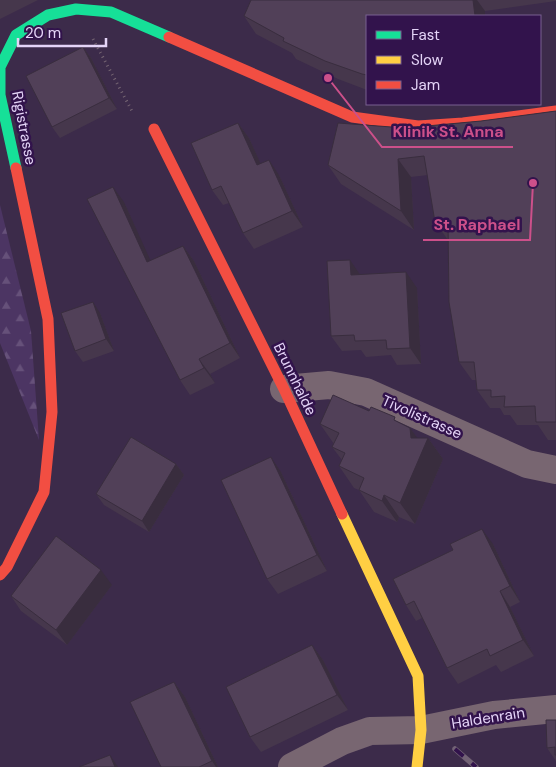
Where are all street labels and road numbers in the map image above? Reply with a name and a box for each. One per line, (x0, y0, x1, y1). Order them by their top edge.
street label: Rigistrasse (7, 89, 41, 167)
street label: Brunnhalde (269, 339, 321, 419)
street label: Tivolistrasse (379, 390, 465, 444)
street label: Haldenrain (450, 702, 526, 734)

